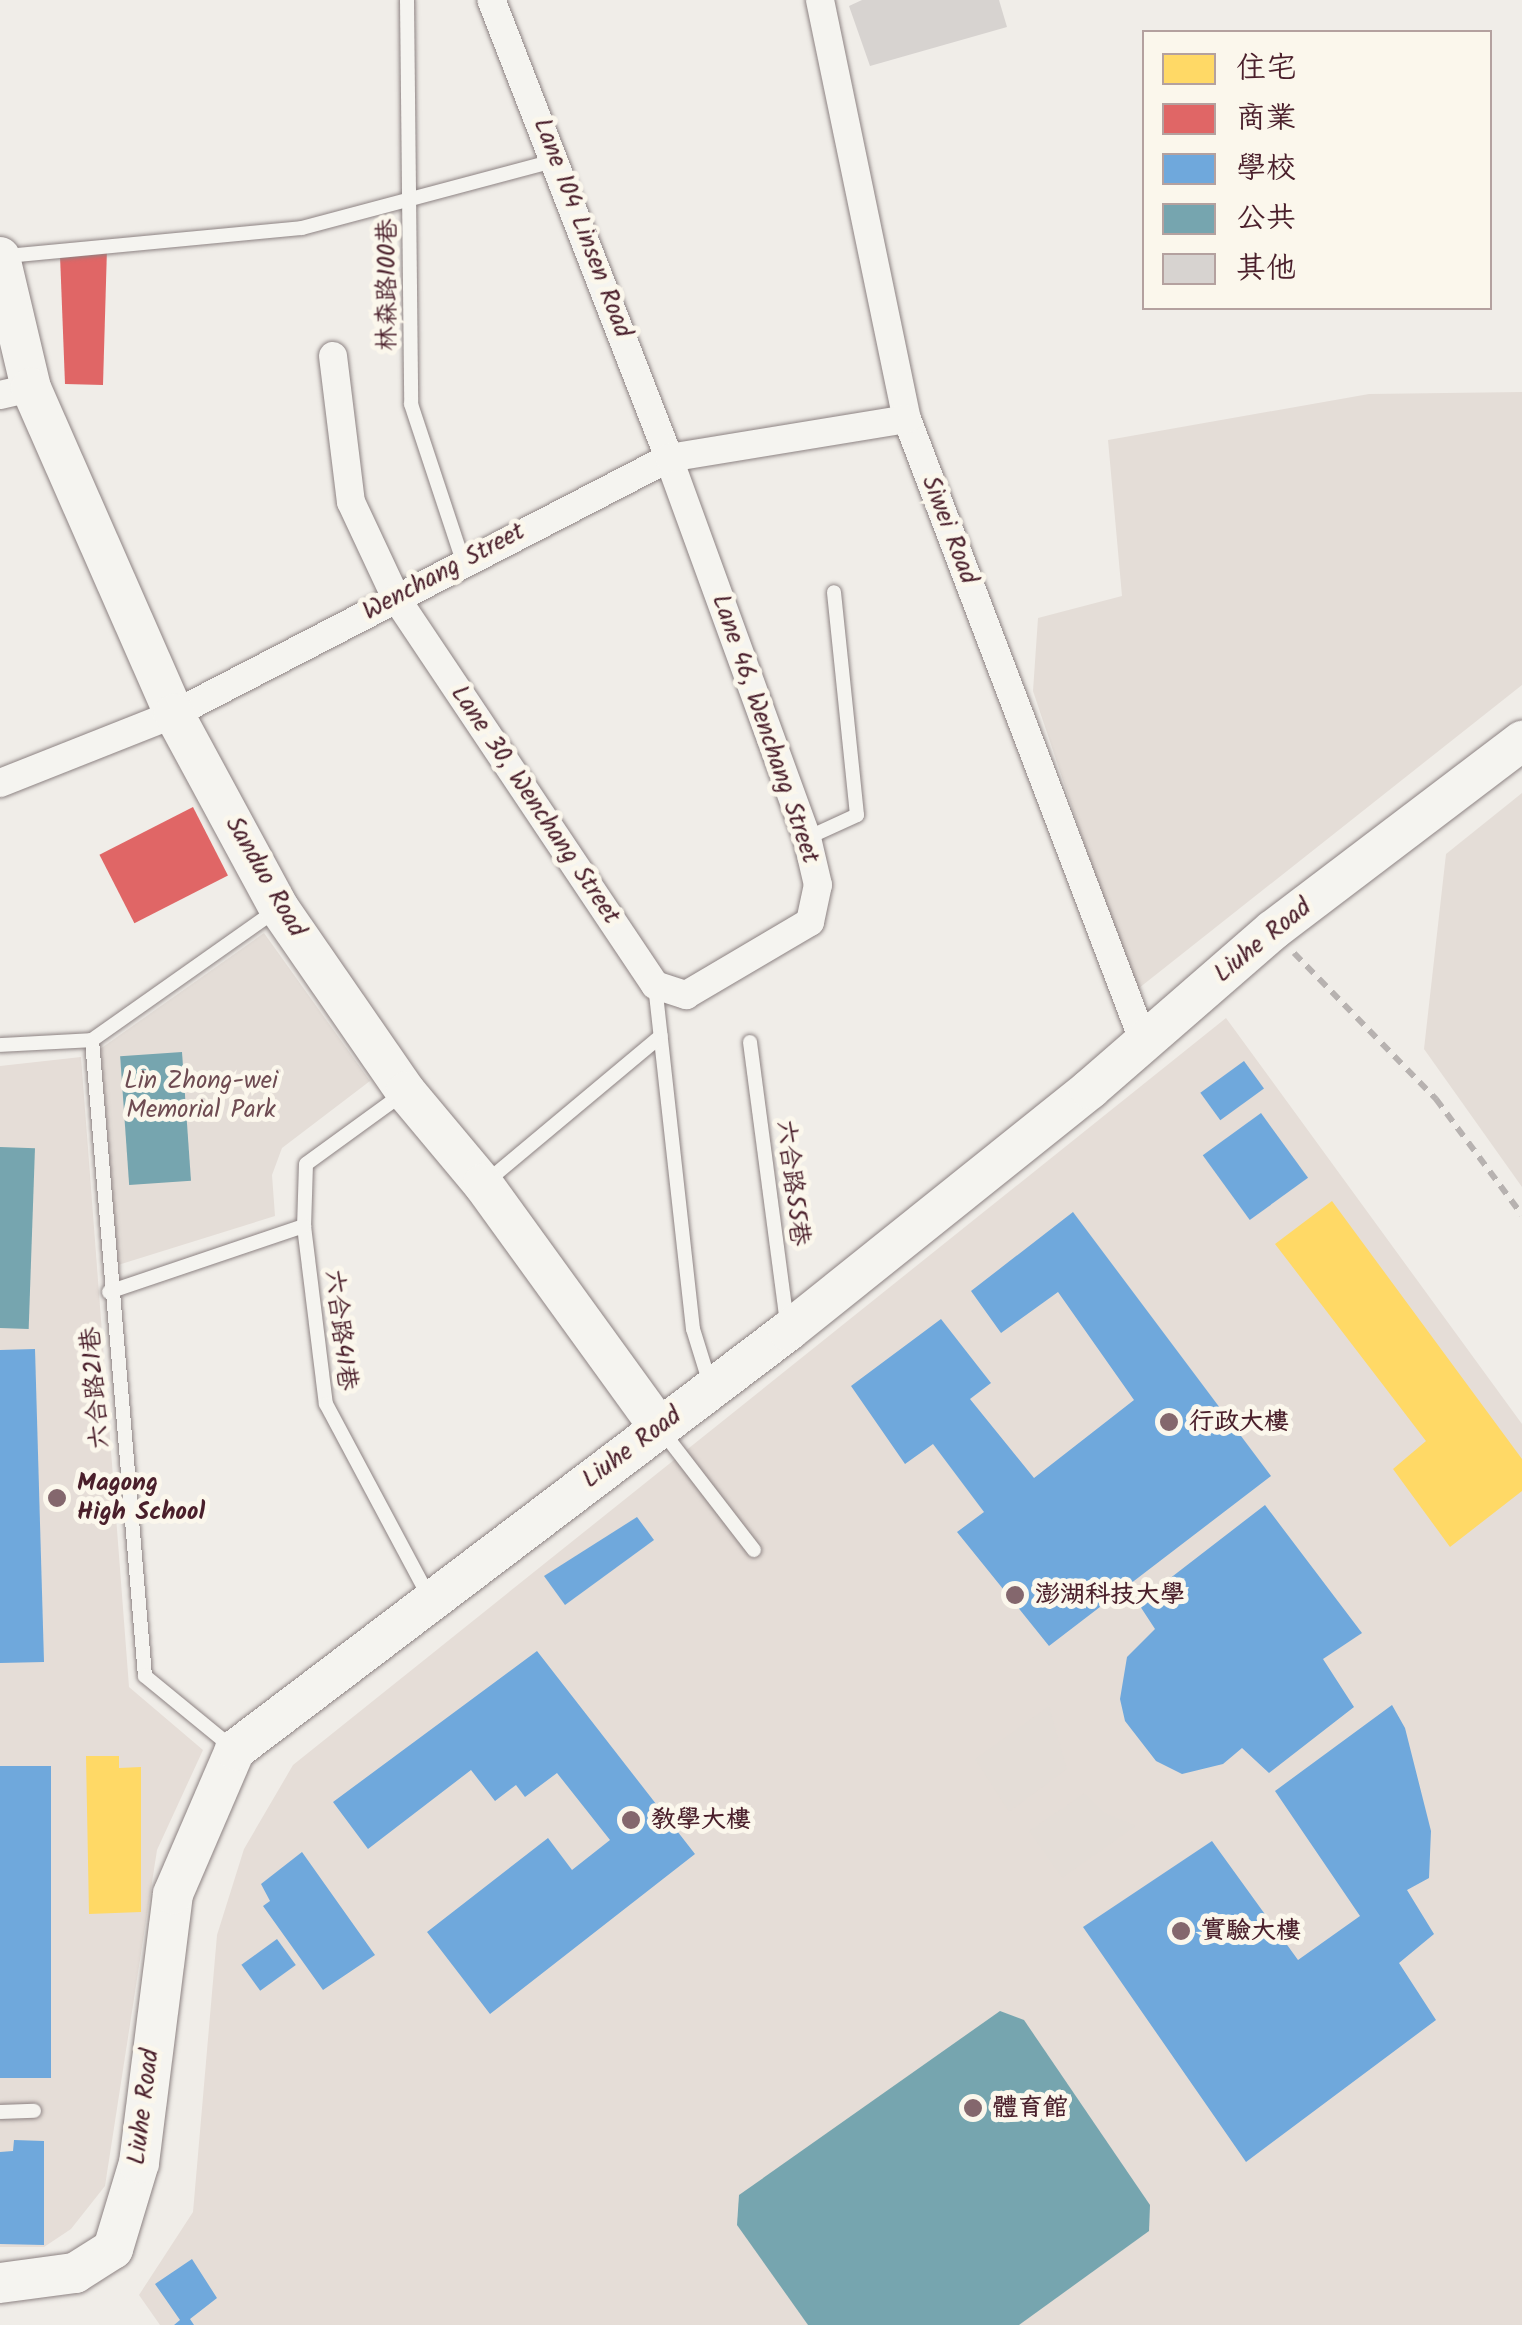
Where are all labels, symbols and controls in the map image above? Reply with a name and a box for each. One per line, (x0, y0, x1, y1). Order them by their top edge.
legend (1142, 30, 1492, 310)
text: 住宅 (1236, 45, 1296, 93)
text: 商業 (1236, 95, 1296, 143)
street label: Lane 104 Linsen Road (526, 114, 638, 342)
text: 學校 (1236, 145, 1296, 193)
text: 公共 (1236, 195, 1296, 243)
street label: 林森路100巷 (373, 219, 403, 351)
text: 其他 (1236, 245, 1296, 293)
street label: Siwei Road (915, 472, 983, 588)
street label: Wenchang Street (358, 517, 530, 627)
street label: Lane 46, Wenchang Street (705, 591, 825, 867)
street label: Lane 30, Wenchang Street (444, 680, 626, 930)
street label: Sanduo Road (218, 811, 312, 943)
street label: Liuhe Road (1208, 893, 1318, 989)
park label: Lin Zhong-wei Memorial Park (124, 1067, 278, 1126)
street label: 六合路55巷 (769, 1118, 815, 1248)
street label: 六合路41巷 (318, 1268, 362, 1392)
street label: 六合路21巷 (76, 1326, 116, 1450)
street label: Liuhe Road (576, 1401, 688, 1495)
place label: 行政大樓 (1189, 1407, 1289, 1437)
marker: 行政大樓 (1158, 1411, 1180, 1433)
place label: Magong High School (77, 1469, 205, 1528)
marker: Magong High School (46, 1487, 68, 1509)
place label: 澎湖科技大學 (1035, 1580, 1185, 1610)
marker: 澎湖科技大學 (1004, 1584, 1026, 1606)
place label: 教學大樓 (651, 1805, 751, 1835)
marker: 教學大樓 (620, 1809, 642, 1831)
place label: 實驗大樓 (1201, 1916, 1301, 1946)
marker: 實驗大樓 (1170, 1920, 1192, 1942)
street label: Liuhe Road (122, 2047, 166, 2167)
place label: 體育館 (993, 2093, 1068, 2123)
marker: 體育館 (962, 2097, 984, 2119)

